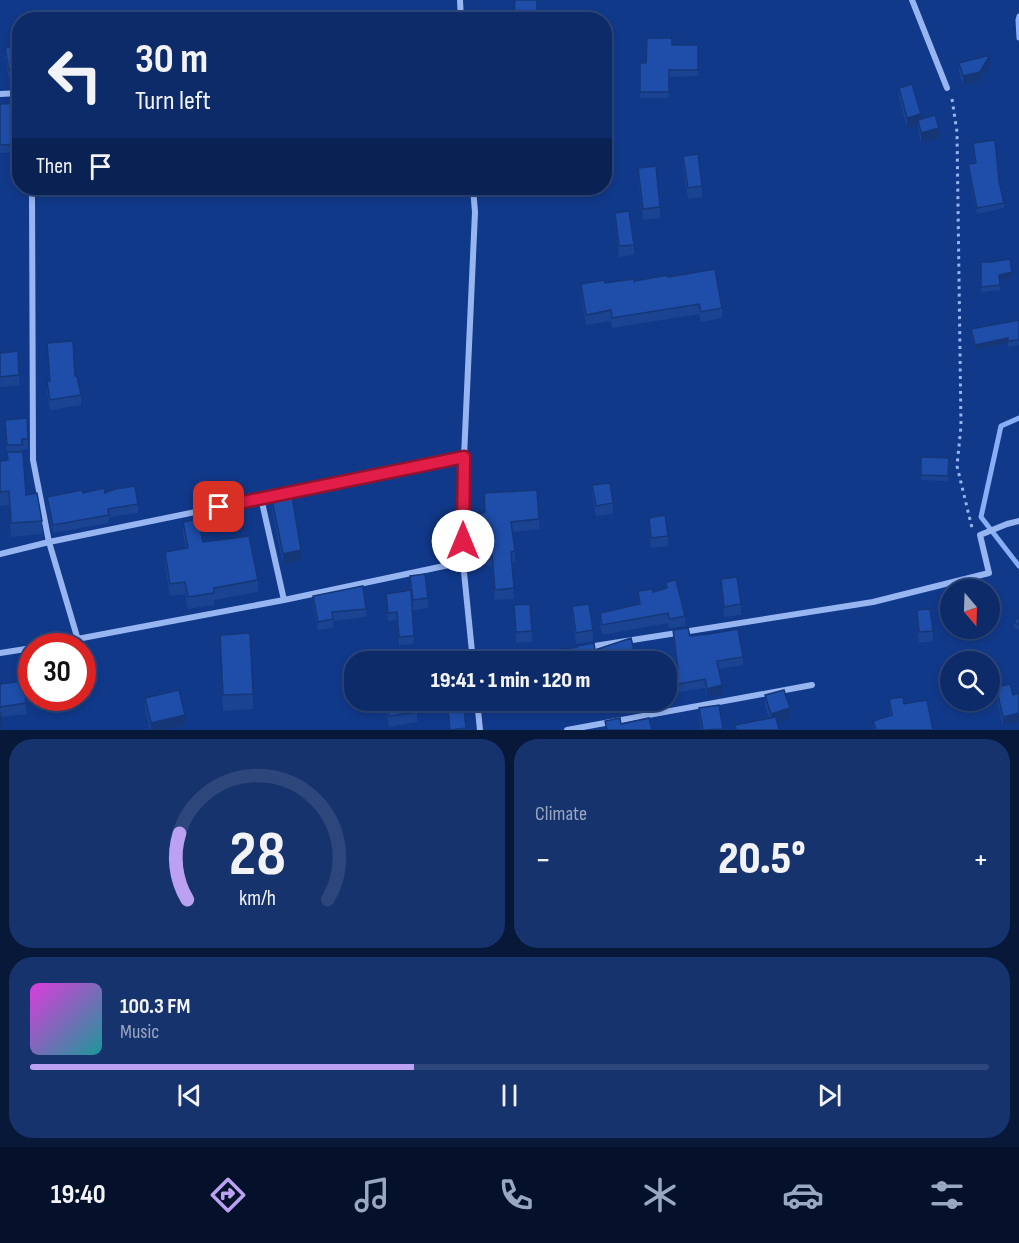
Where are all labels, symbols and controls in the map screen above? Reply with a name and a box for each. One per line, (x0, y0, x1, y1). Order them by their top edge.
text: 30 m (135, 34, 208, 85)
icon: left (36, 36, 114, 114)
text: Turn left (135, 85, 211, 117)
icon: arrive (84, 150, 117, 183)
text: Then (36, 153, 72, 180)
pin (193, 481, 244, 532)
icon: arrive (202, 490, 235, 523)
position arrow (431, 509, 495, 573)
north arrow (940, 579, 1000, 639)
map controls (940, 579, 1000, 711)
speed limit sign: 30 (18, 633, 96, 711)
button: search (940, 651, 1000, 711)
text: 19:41 · 1 min · 120 m (431, 667, 590, 694)
text: Climate (535, 802, 587, 826)
text: 28 (229, 818, 285, 893)
text: 20.5° (718, 832, 806, 887)
text: − (535, 840, 551, 880)
text: + (973, 840, 989, 880)
text: km/h (238, 887, 276, 912)
text: 100.3 FM (120, 993, 191, 1020)
text: Music (120, 1020, 159, 1044)
icon: previous (173, 1079, 206, 1112)
icon: pause (493, 1079, 526, 1112)
icon: next (813, 1079, 846, 1112)
icon: directions (207, 1174, 249, 1216)
icon: music (351, 1174, 393, 1216)
icon: phone (495, 1174, 537, 1216)
icon: climate (639, 1174, 681, 1216)
icon: car (782, 1174, 824, 1216)
icon: filters (926, 1174, 968, 1216)
text: 19:40 (51, 1179, 106, 1211)

